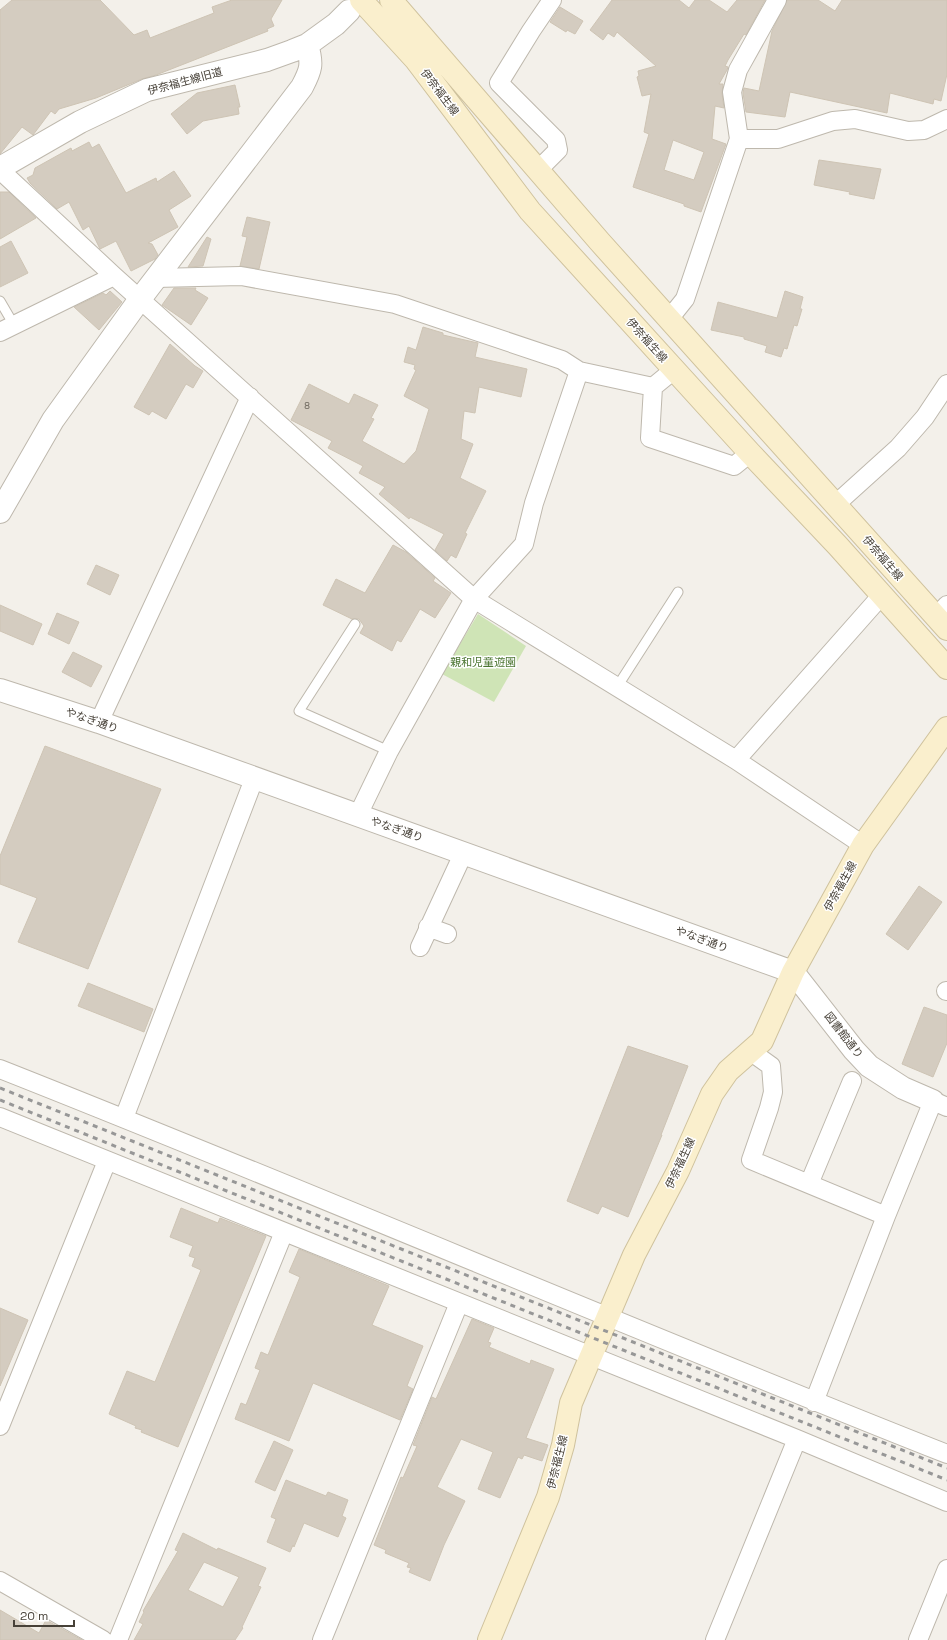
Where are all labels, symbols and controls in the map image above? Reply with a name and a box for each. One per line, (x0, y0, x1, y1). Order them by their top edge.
street label: 伊奈福生線旧道 (146, 64, 224, 98)
street label: 伊奈福生線 (418, 66, 462, 118)
street label: 伊奈福生線 (623, 315, 671, 365)
house number: 8 (304, 400, 310, 412)
street label: 伊奈福生線 (860, 533, 906, 583)
park label: 親和児童遊園 (450, 655, 516, 669)
street label: やなぎ通り (64, 704, 120, 736)
street label: やなぎ通り (369, 813, 425, 845)
street label: 伊奈福生線 (821, 859, 859, 913)
street label: やなぎ通り (674, 923, 730, 955)
street label: 図書館通り (822, 1009, 866, 1061)
street label: 伊奈福生線 (662, 1135, 698, 1191)
street label: 伊奈福生線 (544, 1434, 570, 1490)
scale bar (14, 1602, 74, 1628)
text: 20 m (20, 1608, 48, 1624)

